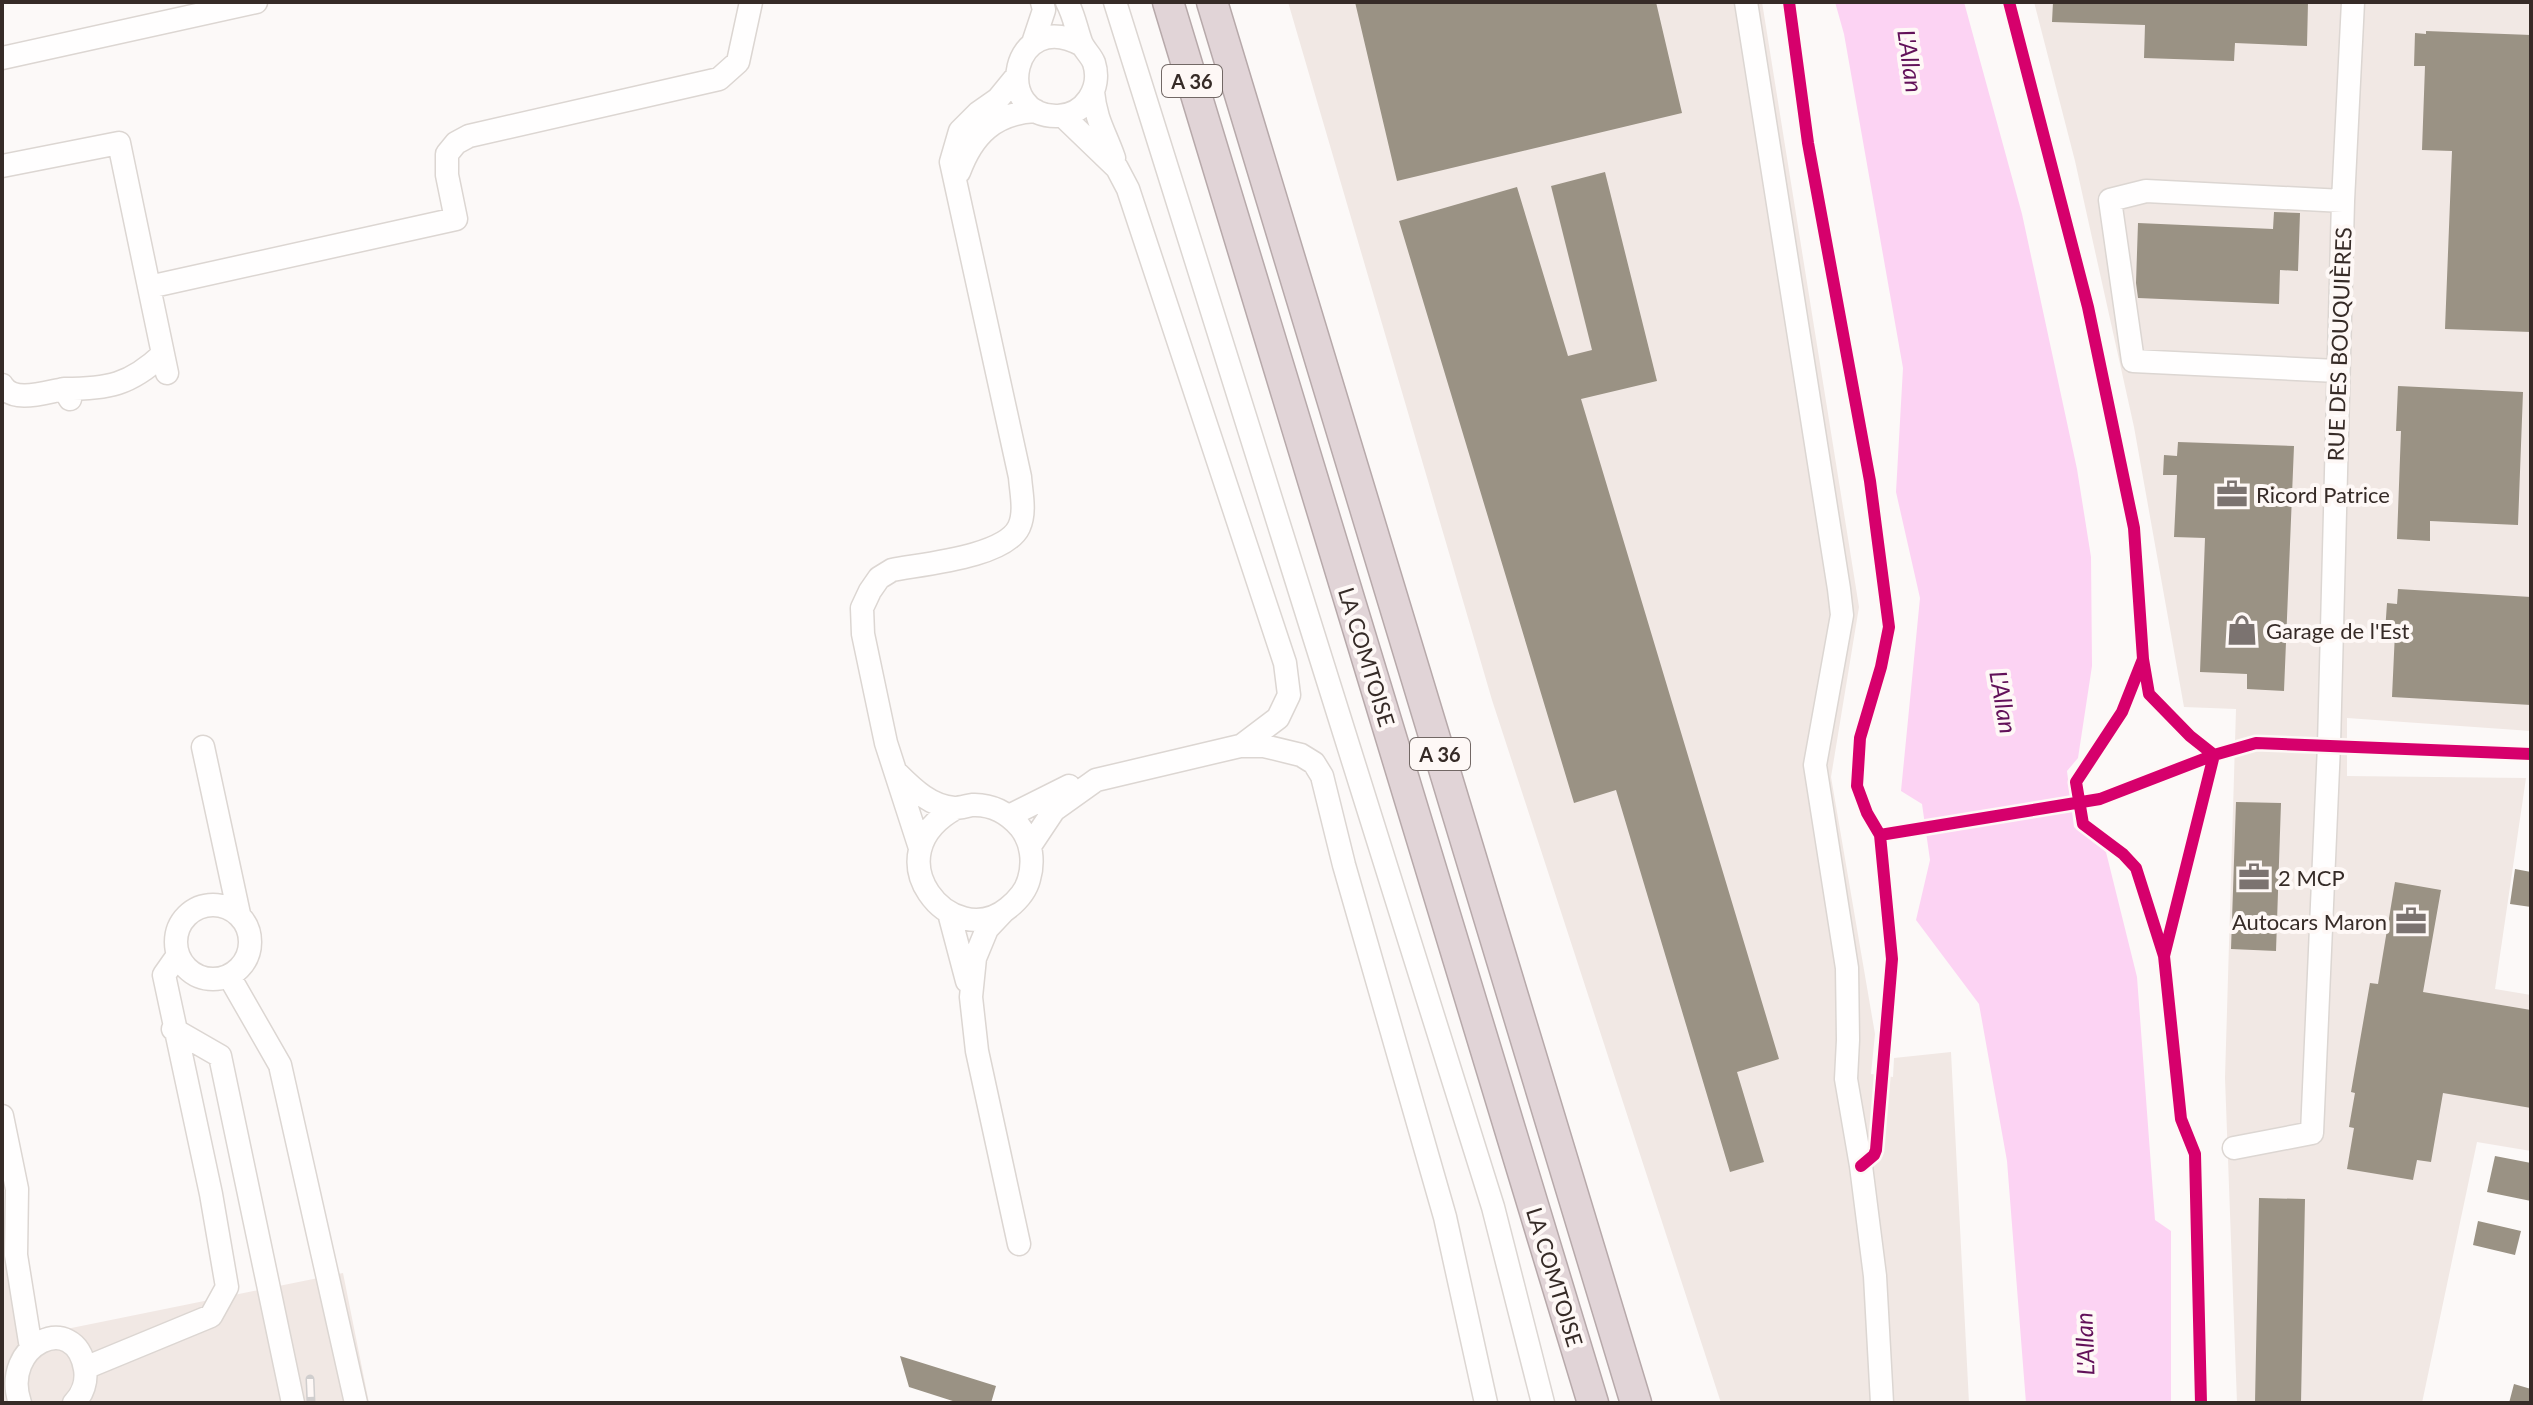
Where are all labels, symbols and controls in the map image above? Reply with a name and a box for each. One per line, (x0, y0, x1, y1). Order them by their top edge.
water label: L'Allan (1892, 28, 1930, 94)
road number: A 36 (1162, 65, 1222, 97)
street label: RUE DES BOUQUIÈRES (2321, 226, 2357, 462)
office icon: Ricord Patrice (2215, 477, 2249, 511)
place label: Ricord Patrice (2256, 481, 2390, 508)
street label: LA COMTOISE (1333, 584, 1401, 730)
shop icon: Garage de l'Est (2225, 613, 2259, 647)
place label: Garage de l'Est (2266, 617, 2410, 644)
water label: L'Allan (1984, 668, 2024, 736)
road number: A 36 (1410, 738, 1470, 770)
office icon: 2 MCP (2237, 860, 2271, 894)
place label: 2 MCP (2278, 864, 2345, 891)
office icon: Autocars Maron (2394, 904, 2428, 938)
place label: Autocars Maron (2232, 908, 2387, 935)
street label: LA COMTOISE (1521, 1204, 1589, 1350)
water label: L'Allan (2068, 1312, 2100, 1376)

